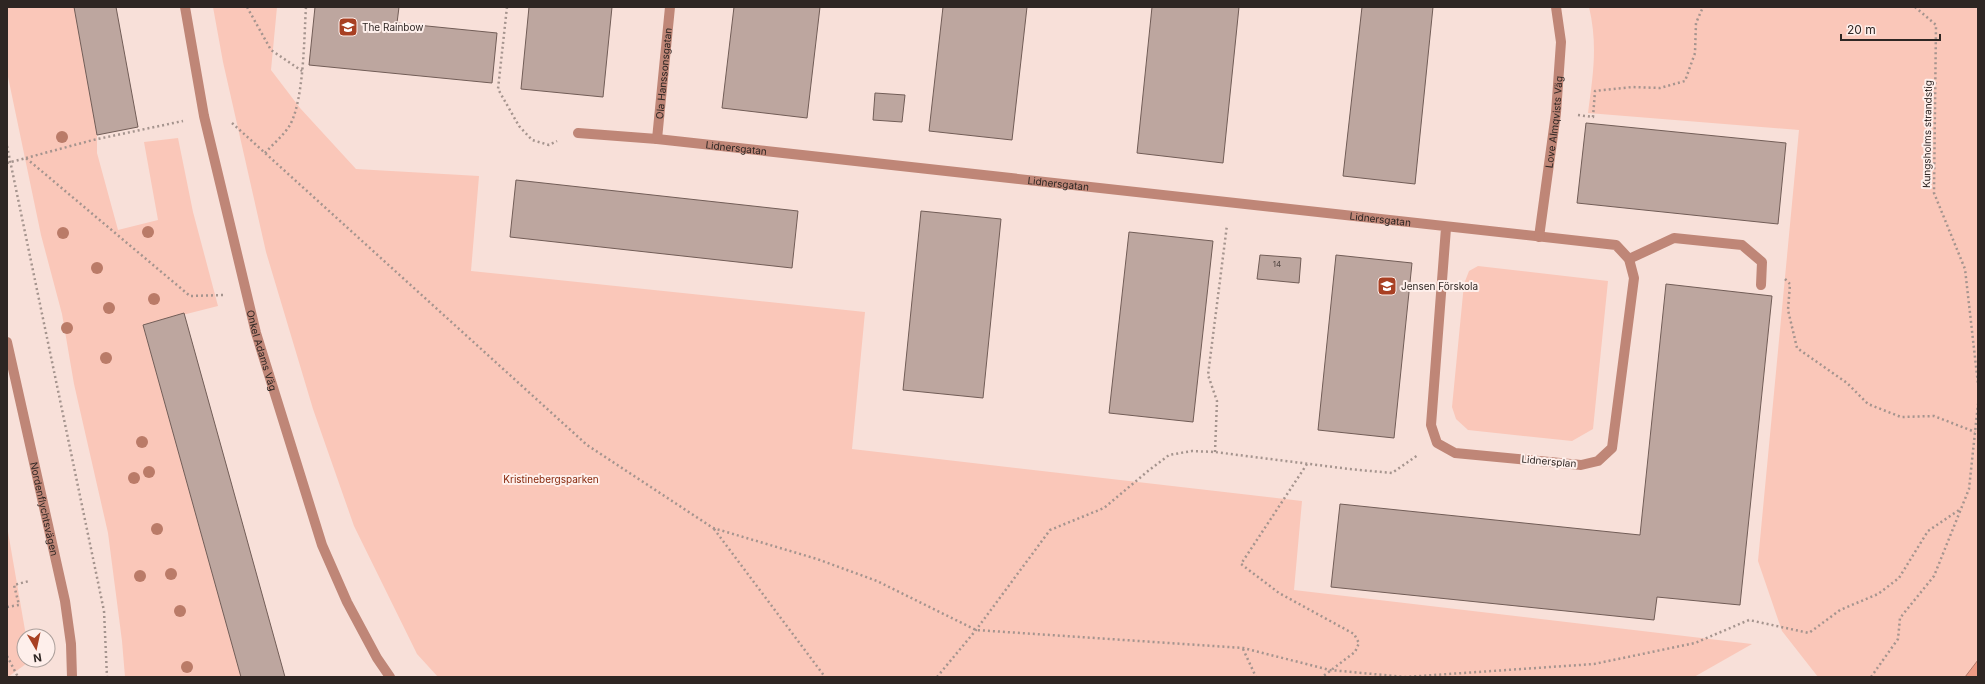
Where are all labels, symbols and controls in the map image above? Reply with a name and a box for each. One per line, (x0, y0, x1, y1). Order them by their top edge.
school or university icon: The Rainbow (337, 16, 359, 38)
scale bar (1841, 16, 1940, 42)
place label: The Rainbow (362, 21, 423, 33)
text: 20 m (1847, 22, 1876, 37)
street label: Ola Hanssonsgatan (653, 27, 674, 120)
street label: Love Almqvists Väg (1543, 75, 1565, 169)
street label: Kungsholms strandstig (1920, 80, 1934, 188)
street label: Lidnersgatan (705, 138, 768, 157)
street label: Lidnersgatan (1027, 174, 1090, 193)
street label: Lidnersgatan (1349, 210, 1412, 228)
house number: 14 (1273, 259, 1281, 269)
school or university icon: Jensen Förskola (1376, 275, 1398, 297)
place label: Jensen Förskola (1401, 280, 1478, 292)
street label: Onkel Adams Väg (245, 309, 280, 392)
street label: Lidnersplan (1521, 453, 1577, 469)
street label: Nordenflychtsvägen (28, 461, 61, 557)
park label: Kristinebergsparken (503, 473, 599, 485)
north arrow (16, 628, 56, 668)
text: N (32, 650, 43, 665)

